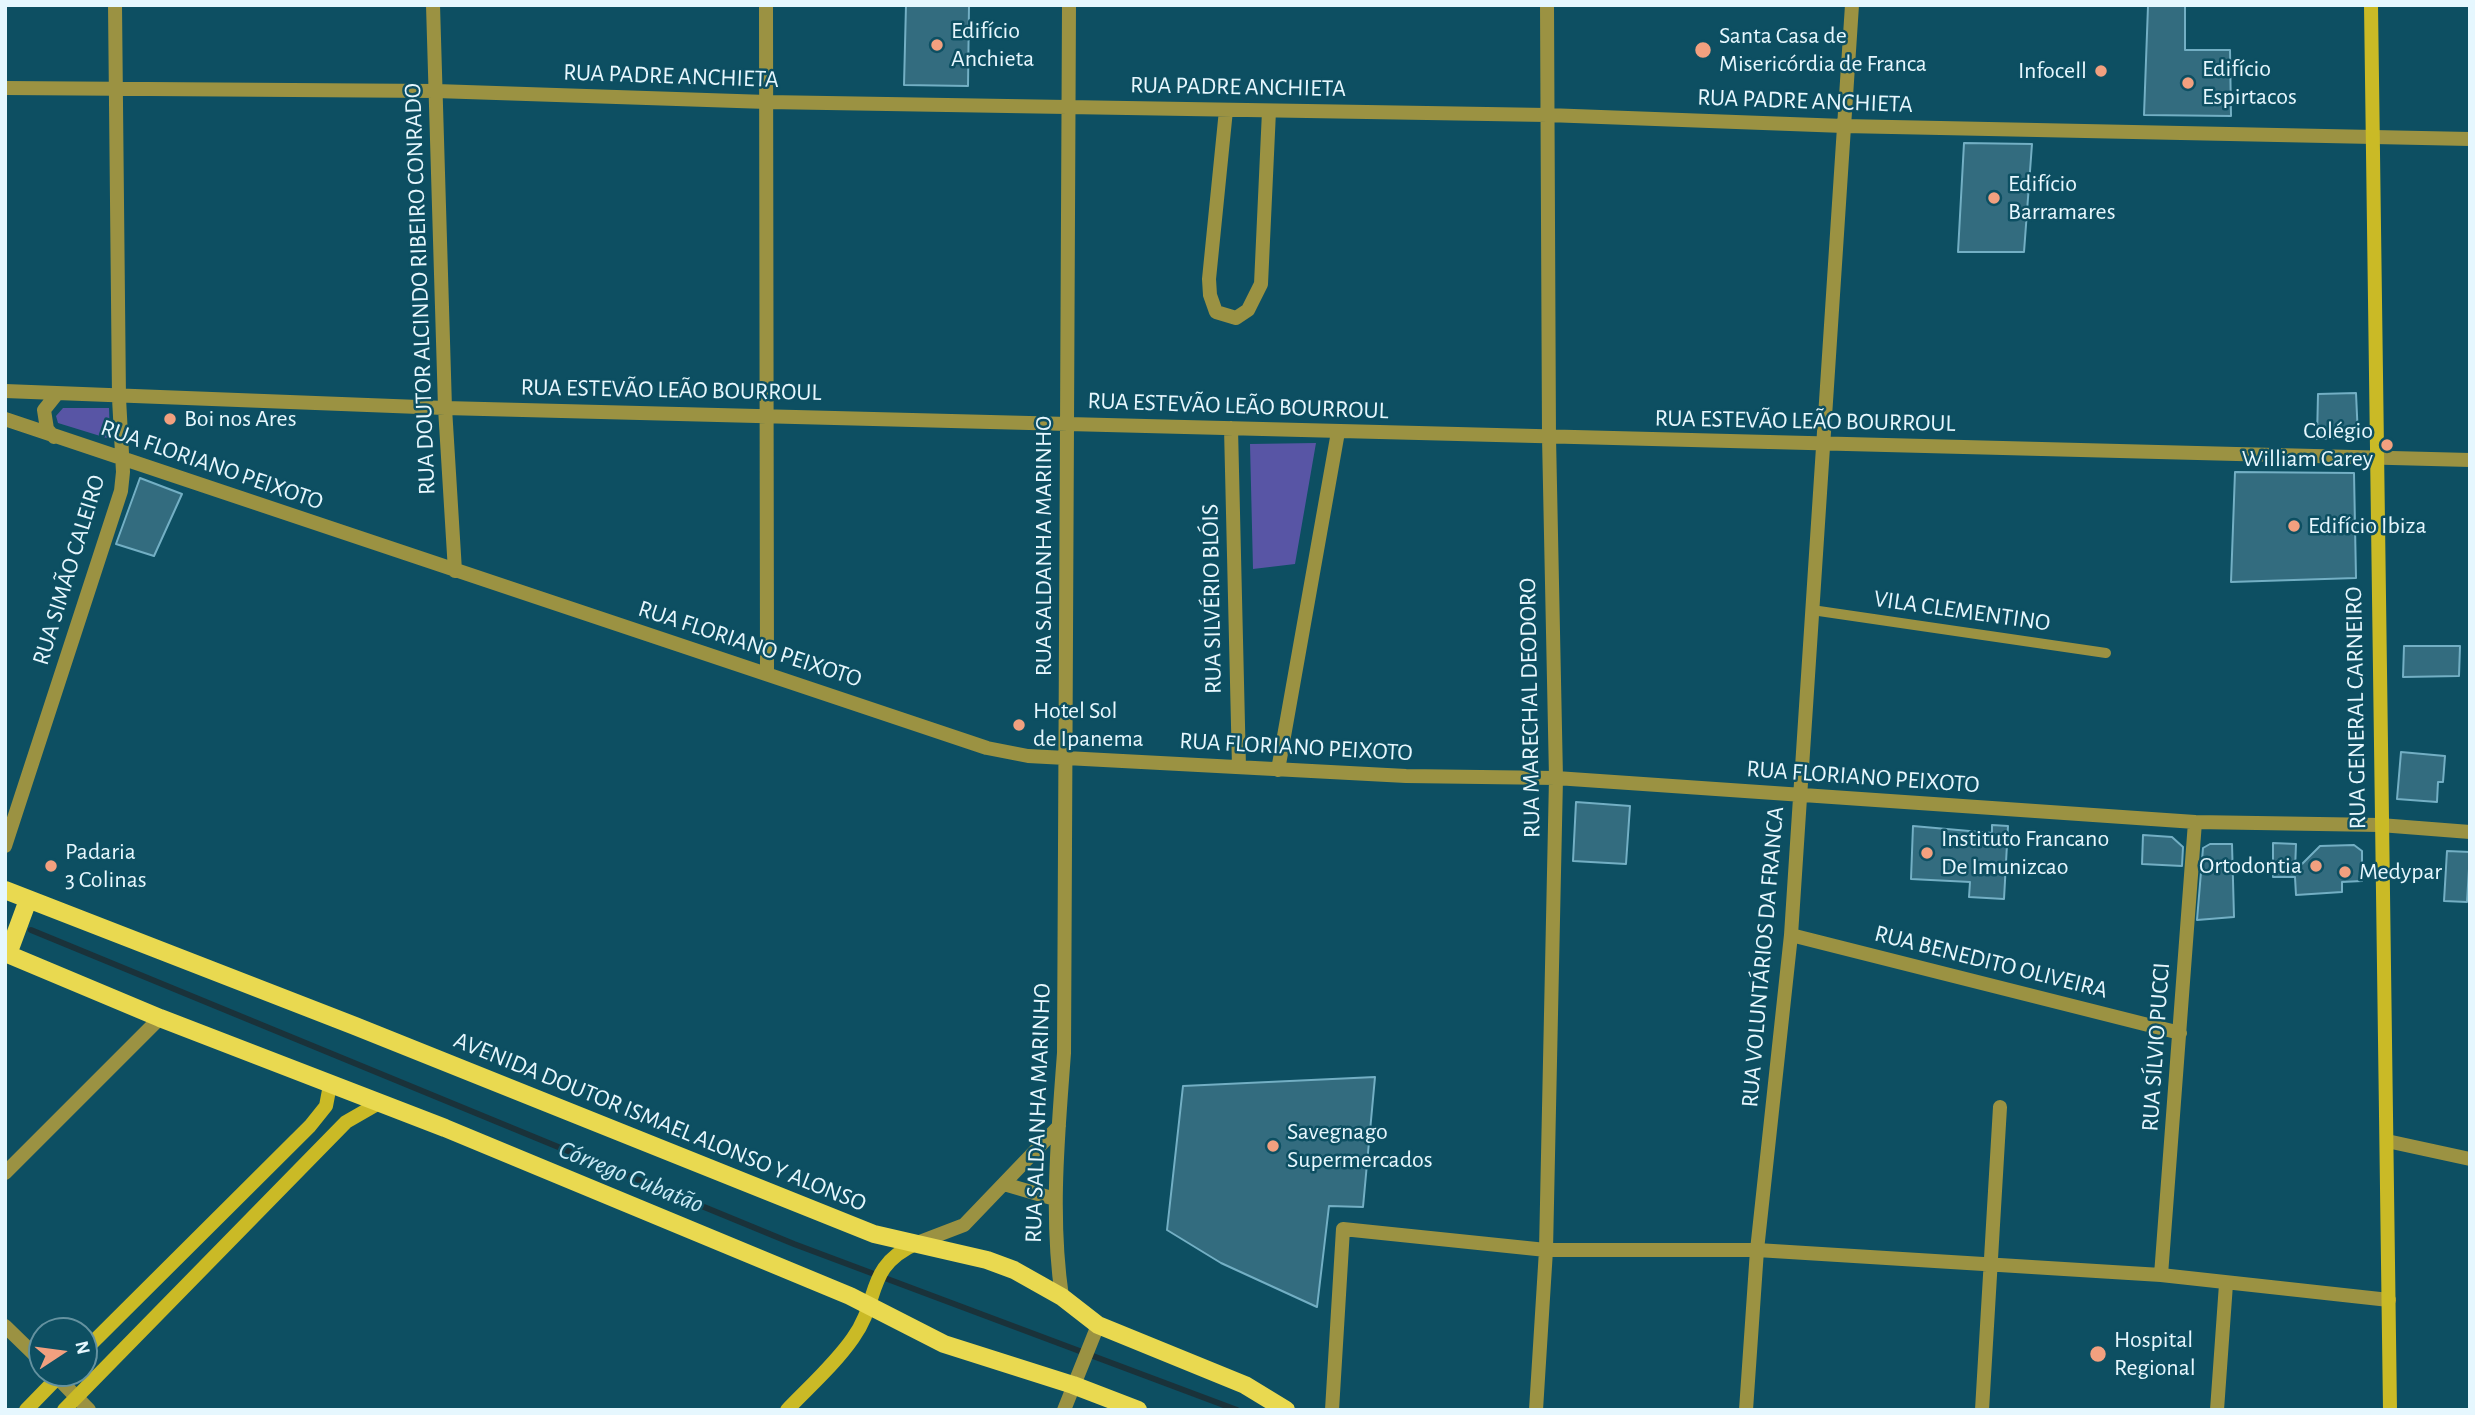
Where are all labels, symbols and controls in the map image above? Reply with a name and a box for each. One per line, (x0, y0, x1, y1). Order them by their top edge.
place label: Edifício Anchieta (951, 17, 1034, 73)
place label: Santa Casa de Misericórdia de Franca (1719, 22, 1927, 78)
marker: Edifício Anchieta (929, 37, 945, 53)
marker: Santa Casa de Misericórdia de Franca (1693, 40, 1713, 60)
place label: Edifício Espirtacos (2202, 55, 2297, 111)
place label: Infocell (2018, 57, 2087, 85)
street label: RUA PADRE ANCHIETA (563, 58, 779, 94)
marker: Infocell (2093, 63, 2109, 79)
street label: RUA PADRE ANCHIETA (1130, 71, 1346, 103)
marker: Edifício Espirtacos (2180, 75, 2196, 91)
street label: RUA DOUTOR ALCINDO RIBEIRO CONRADO (398, 82, 442, 496)
street label: RUA PADRE ANCHIETA (1697, 83, 1913, 119)
place label: Edifício Barramares (2008, 170, 2116, 226)
marker: Edifício Barramares (1986, 190, 2002, 206)
street label: RUA ESTEVÃO LEÃO BOURROUL (520, 373, 822, 407)
street label: RUA ESTEVÃO LEÃO BOURROUL (1087, 386, 1389, 426)
street label: RUA ESTEVÃO LEÃO BOURROUL (1654, 404, 1956, 438)
place label: Boi nos Ares (184, 405, 297, 433)
marker: Boi nos Ares (162, 411, 178, 427)
street label: RUA FLORIANO PEIXOTO (97, 413, 327, 517)
street label: RUA SALDANHA MARINHO (1030, 416, 1058, 676)
place label: Colégio William Carey (2242, 417, 2373, 473)
marker: Colégio William Carey (2379, 437, 2395, 453)
street label: RUA SIMÃO CALEIRO (26, 471, 112, 669)
street label: RUA SILVÉRIO BLÓIS (1196, 504, 1228, 694)
place label: Edifício Ibiza (2308, 512, 2427, 540)
marker: Edifício Ibiza (2286, 518, 2302, 534)
street label: RUA MARECHAL DEODORO (1513, 578, 1547, 838)
street label: VILA CLEMENTINO (1872, 584, 2052, 638)
street label: RUA GENERAL CARNEIRO (2339, 586, 2373, 830)
street label: RUA FLORIANO PEIXOTO (635, 594, 865, 694)
place label: Hotel Sol de Ipanema (1033, 697, 1144, 753)
marker: Hotel Sol de Ipanema (1011, 717, 1027, 733)
street label: RUA FLORIANO PEIXOTO (1179, 727, 1413, 767)
street label: RUA FLORIANO PEIXOTO (1746, 754, 1980, 800)
street label: RUA VOLUNTÁRIOS DA FRANCA (1735, 805, 1791, 1109)
place label: Instituto Francano De Imunizcao (1941, 825, 2109, 881)
place label: Padaria 3 Colinas (65, 838, 147, 894)
marker: Instituto Francano De Imunizcao (1919, 845, 1935, 861)
place label: Ortodontia (2199, 852, 2302, 880)
marker: Padaria 3 Colinas (43, 858, 59, 874)
marker: Ortodontia (2308, 858, 2324, 874)
place label: Medypar (2359, 858, 2442, 886)
marker: Medypar (2337, 864, 2353, 880)
street label: RUA BENEDITO OLIVEIRA (1871, 919, 2111, 1005)
street label: RUA SÍLVIO PUCCI (2136, 961, 2176, 1133)
street label: RUA SALDANHA MARINHO (1019, 982, 1057, 1244)
street label: AVENIDA DOUTOR ISMAEL ALONSO Y ALONSO (449, 1026, 871, 1218)
place label: Savegnago Supermercados (1287, 1118, 1433, 1174)
water label: Córrego Cubatão (554, 1134, 708, 1220)
marker: Savegnago Supermercados (1265, 1138, 1281, 1154)
north arrow (28, 1317, 98, 1387)
place label: Hospital Regional (2114, 1326, 2196, 1382)
text: N (71, 1339, 93, 1356)
marker: Hospital Regional (2088, 1344, 2108, 1364)

